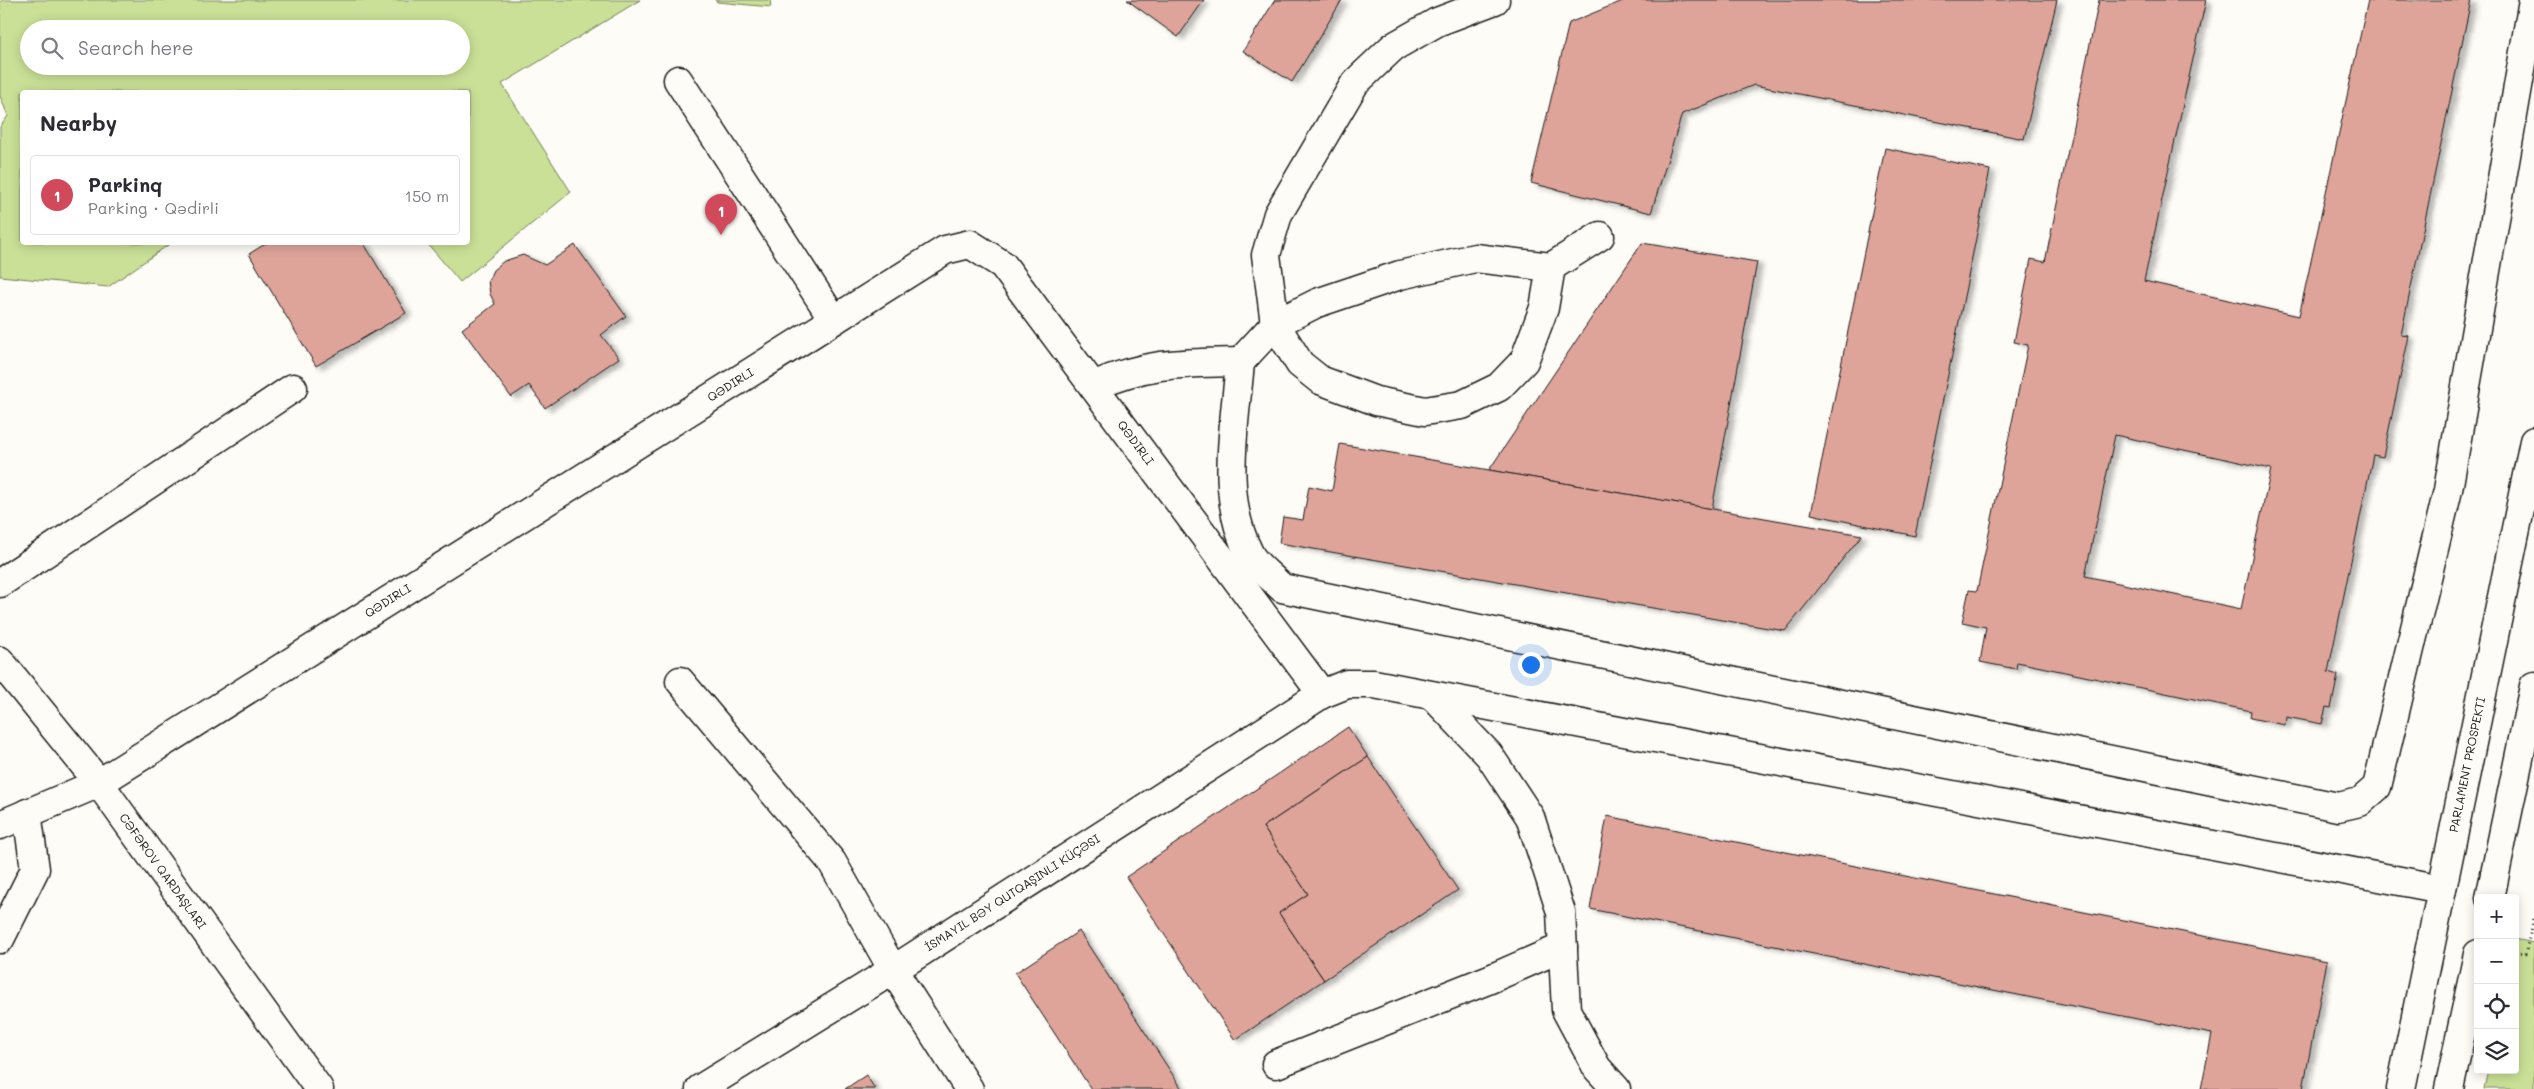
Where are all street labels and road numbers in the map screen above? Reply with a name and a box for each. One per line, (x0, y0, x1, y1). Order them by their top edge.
street label: QƏDIRLI (704, 364, 756, 405)
street label: QƏDIRLI (1114, 417, 1158, 468)
street label: QƏDIRLI (361, 580, 414, 621)
street label: PARLAMENT PROSPEKTI (2445, 696, 2488, 834)
street label: CƏFƏROV QARDAŞLARI (116, 810, 210, 932)
street label: İSMAYIL BƏY QUTQAŞINLI KÜÇƏSI (922, 830, 1103, 954)

